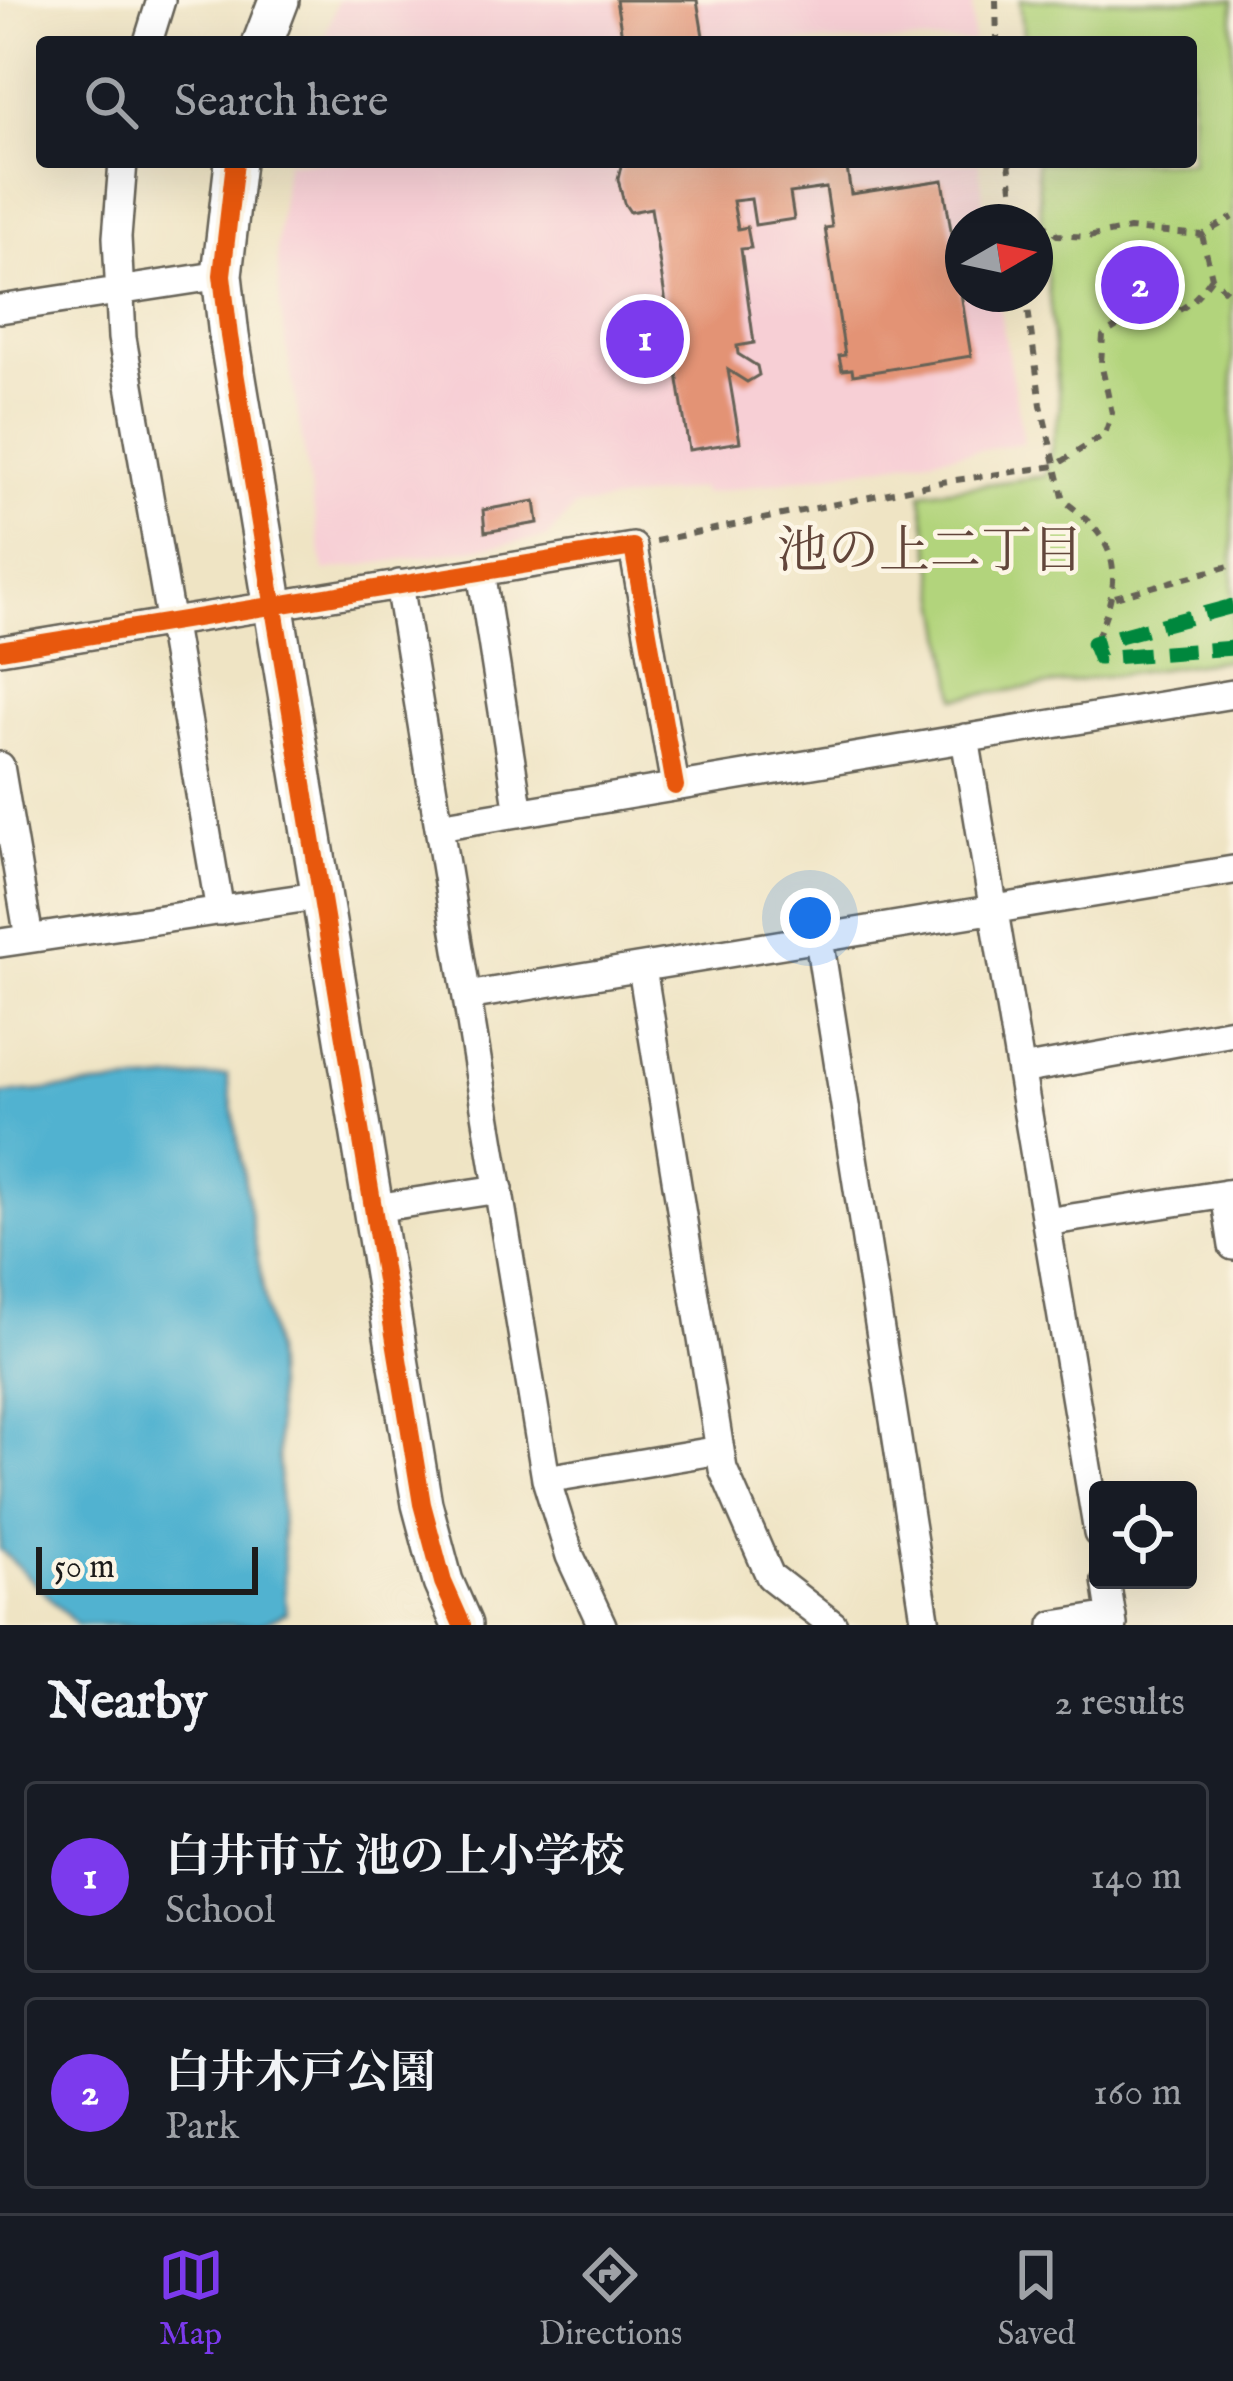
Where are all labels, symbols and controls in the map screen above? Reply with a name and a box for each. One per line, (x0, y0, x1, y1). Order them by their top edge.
search box (36, 36, 1197, 168)
icon: search (78, 69, 144, 135)
text: Search here (174, 74, 388, 131)
north arrow (945, 204, 1053, 312)
pin: 2 (1101, 240, 1179, 330)
pin: 1 (606, 294, 684, 384)
district label: 池の上二丁目 (777, 521, 1083, 586)
your location (780, 888, 840, 948)
map controls (1089, 1481, 1197, 1589)
button: locate (1089, 1481, 1197, 1589)
scale bar (36, 1541, 258, 1594)
text: 50 m (54, 1547, 115, 1589)
text: Nearby (48, 1671, 207, 1736)
text: 2 results (1054, 1679, 1185, 1728)
text: 白井市立 池の上小学校 (165, 1830, 625, 1887)
text: 1 (83, 1853, 97, 1902)
text: 140 m (1091, 1853, 1182, 1902)
text: School (165, 1887, 275, 1936)
text: 白井木戸公園 (165, 2046, 435, 2103)
text: 2 (81, 2069, 99, 2118)
text: 160 m (1093, 2069, 1182, 2118)
text: Park (165, 2103, 239, 2152)
tab: Map (158, 2242, 224, 2356)
tab: Directions (539, 2242, 682, 2356)
tab: Saved (997, 2242, 1075, 2356)

